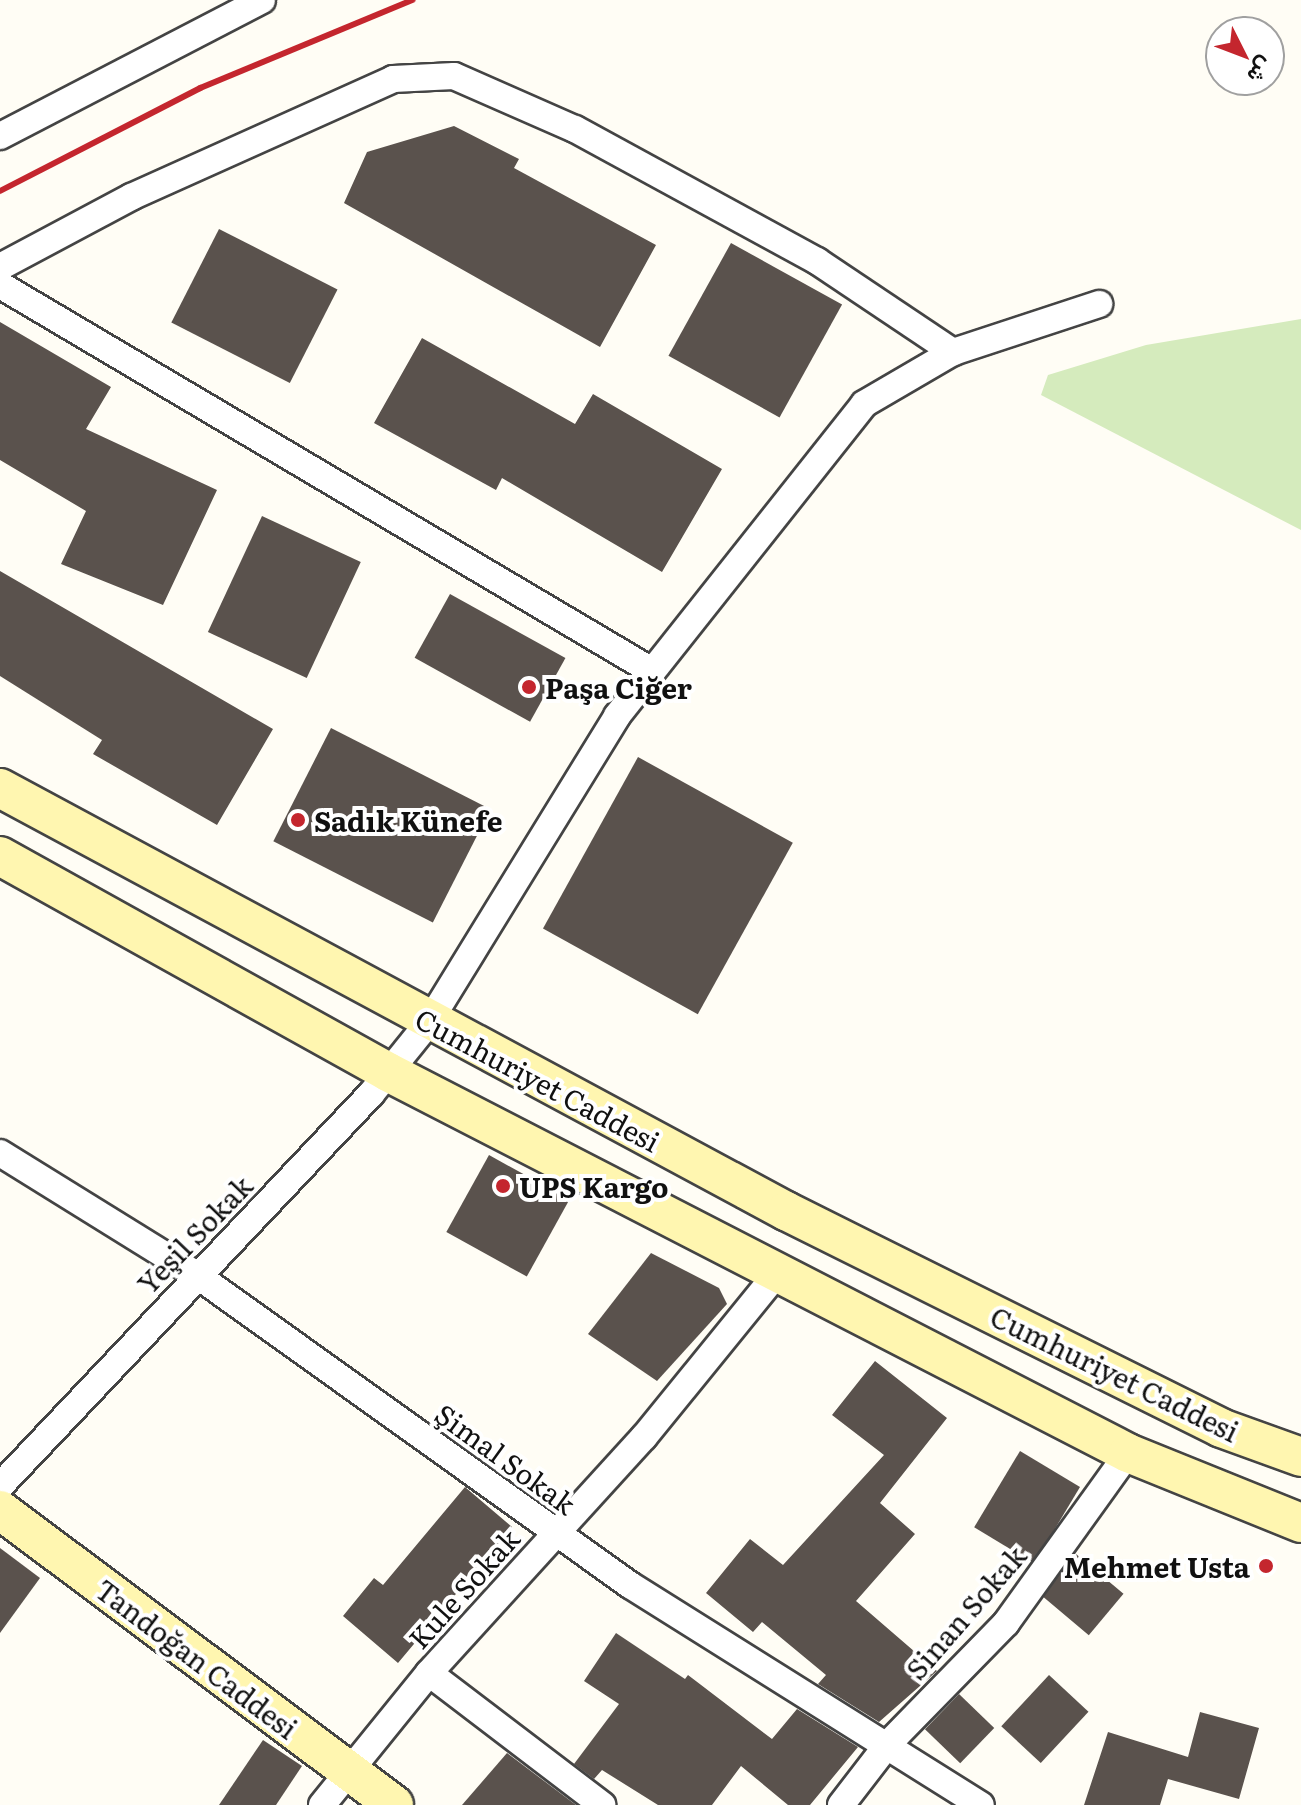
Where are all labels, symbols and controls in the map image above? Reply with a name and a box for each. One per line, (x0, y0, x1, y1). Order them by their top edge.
north arrow (1205, 16, 1285, 96)
text: ش (1241, 50, 1283, 92)
place label: Paşa Ciğer (545, 670, 692, 704)
marker: Paşa Ciğer (520, 678, 538, 696)
place label: Sadık Künefe (314, 803, 503, 837)
marker: Sadık Künefe (289, 811, 307, 829)
street label: Cumhuriyet Caddesi (410, 1000, 666, 1158)
street label: Yeşil Sokak (130, 1168, 258, 1300)
place label: UPS Kargo (519, 1169, 669, 1203)
marker: UPS Kargo (494, 1177, 512, 1195)
street label: Cumhuriyet Caddesi (985, 1298, 1245, 1448)
street label: Şimal Sokak (429, 1396, 583, 1520)
street label: Kule Sokak (401, 1521, 525, 1655)
street label: Sinan Sokak (898, 1539, 1032, 1685)
place label: Mehmet Usta (1064, 1549, 1250, 1583)
marker: Mehmet Usta (1257, 1557, 1275, 1575)
street label: Tandoğan Caddesi (90, 1571, 304, 1745)

